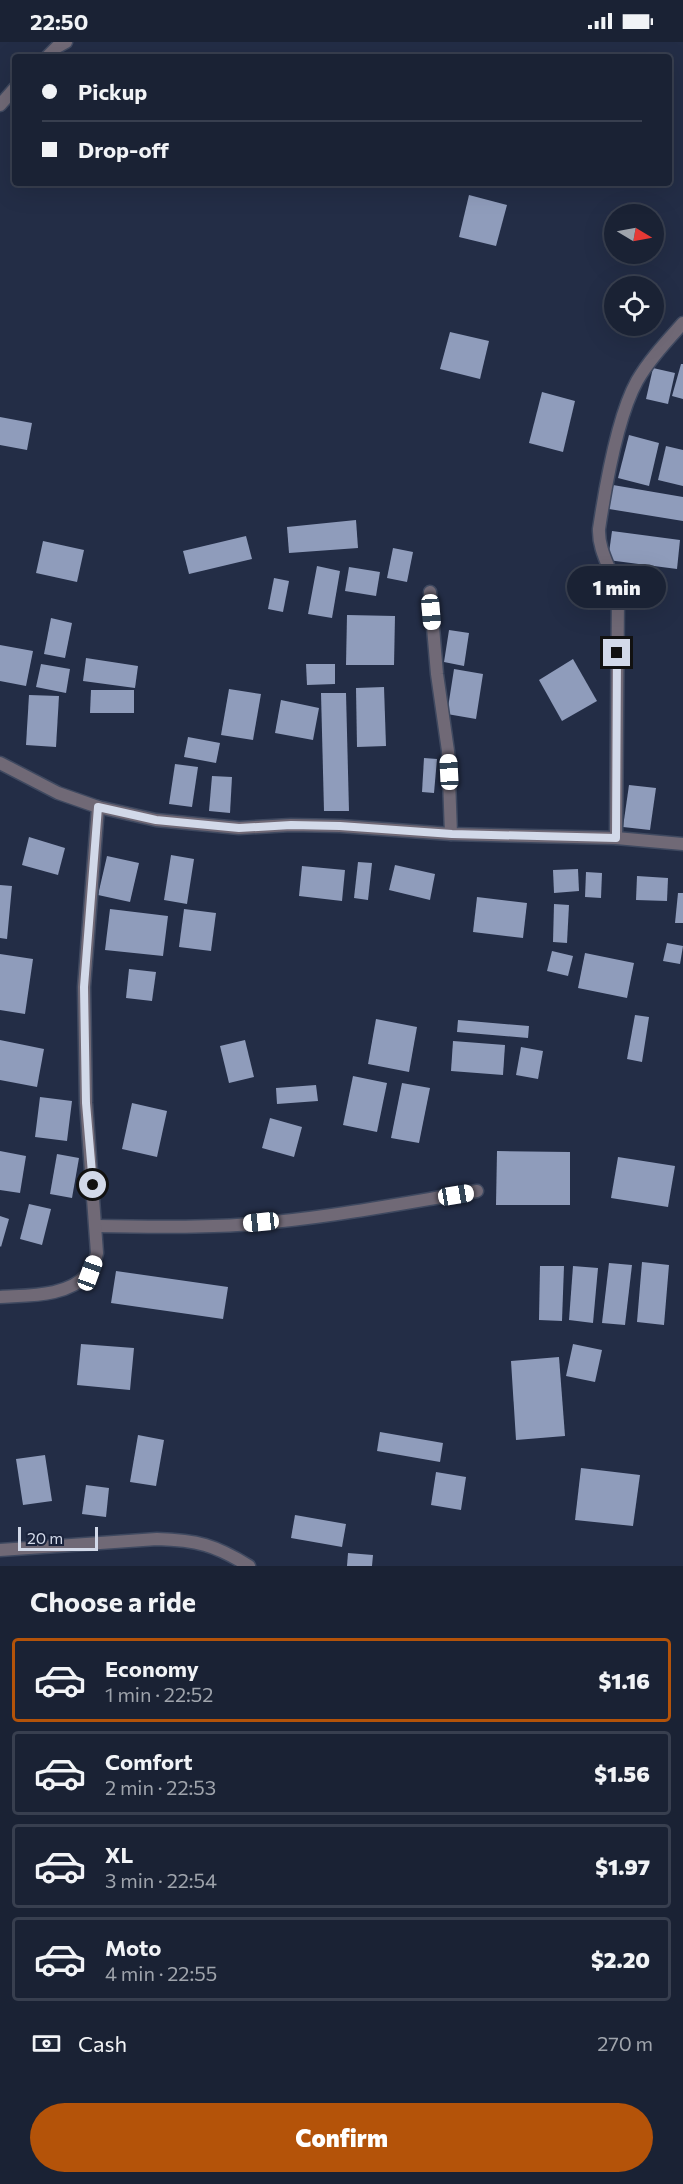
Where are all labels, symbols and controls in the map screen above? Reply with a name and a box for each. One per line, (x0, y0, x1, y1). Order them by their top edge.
text: 22:50 (30, 8, 88, 35)
text: Pickup (78, 78, 147, 105)
text: Drop-off (78, 136, 169, 163)
north arrow (604, 204, 664, 264)
map controls (604, 204, 664, 336)
button: locate (604, 276, 664, 336)
callout: 1 min (568, 566, 666, 608)
text: 1 min (592, 575, 641, 599)
car (420, 593, 442, 631)
route end (603, 639, 630, 666)
car (439, 754, 459, 790)
route start (79, 1171, 106, 1198)
car (437, 1183, 475, 1207)
car (242, 1211, 280, 1233)
car (75, 1253, 105, 1293)
scale bar (18, 1524, 98, 1552)
text: 20 m (27, 1528, 63, 1547)
text: Choose a ride (30, 1585, 196, 1618)
icon: car (33, 1653, 87, 1707)
text: Economy (105, 1655, 199, 1682)
text: $1.16 (598, 1667, 650, 1694)
text: 1 min · 22:52 (105, 1682, 213, 1706)
icon: car (33, 1746, 87, 1800)
text: Comfort (105, 1748, 193, 1775)
text: $1.56 (594, 1760, 650, 1787)
text: 2 min · 22:53 (105, 1775, 216, 1799)
icon: car (33, 1839, 87, 1893)
text: XL (105, 1841, 133, 1868)
text: $1.97 (595, 1853, 650, 1880)
text: 3 min · 22:54 (105, 1868, 217, 1892)
icon: car (33, 1932, 87, 1986)
text: Moto (105, 1934, 161, 1961)
text: $2.20 (591, 1946, 650, 1973)
text: 4 min · 22:55 (105, 1961, 217, 1985)
icon: cash (30, 2027, 63, 2060)
text: Cash (78, 2030, 127, 2057)
text: 270 m (597, 2031, 653, 2055)
button: Confirm (30, 2103, 653, 2172)

